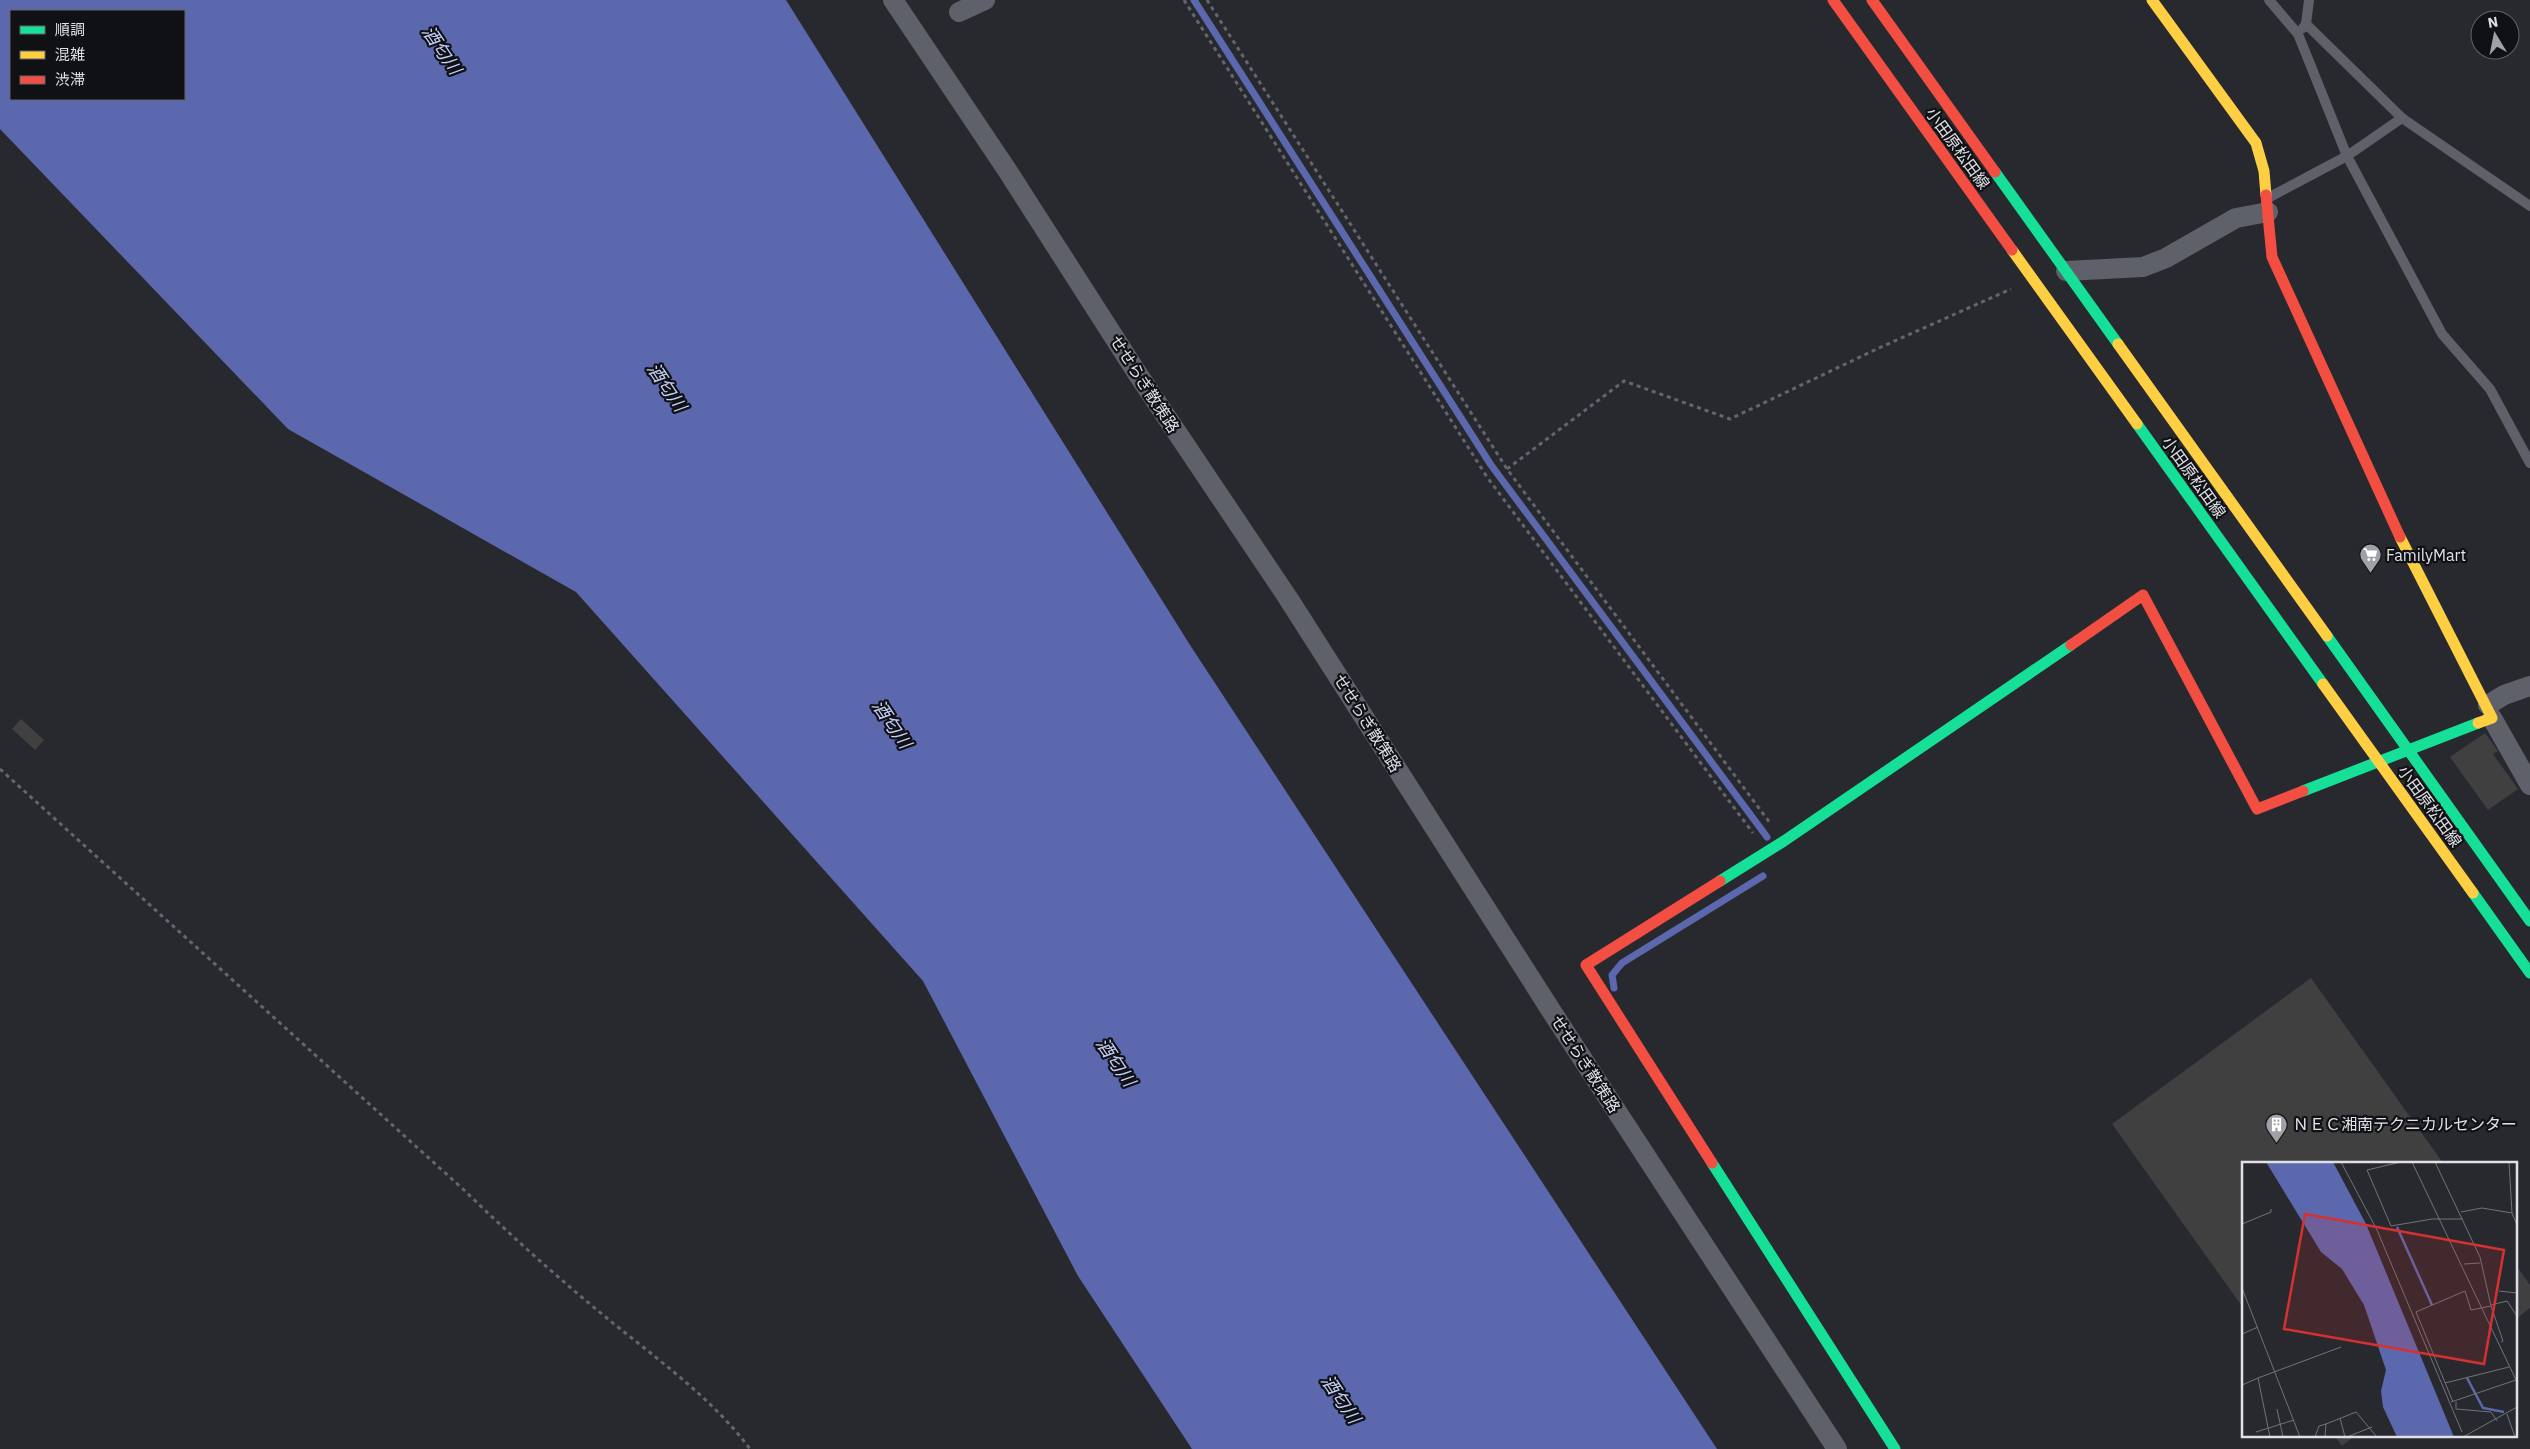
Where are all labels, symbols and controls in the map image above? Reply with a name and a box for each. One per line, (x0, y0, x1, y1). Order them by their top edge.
legend (10, 10, 185, 100)
north arrow (2470, 10, 2520, 60)
text: N (2486, 12, 2499, 32)
text: 順調 (55, 20, 85, 39)
water label: 酒匂川 (417, 21, 468, 80)
text: 混雑 (55, 45, 85, 64)
text: 渋滞 (55, 70, 85, 89)
street label: 小田原松田線 (1922, 103, 1994, 193)
street label: せせらぎ散策路 (1106, 332, 1184, 436)
water label: 酒匂川 (642, 358, 693, 417)
street label: 小田原松田線 (2158, 432, 2230, 522)
supermarket icon: FamilyMart (2358, 543, 2382, 574)
place label: FamilyMart (2386, 545, 2466, 565)
street label: せせらぎ散策路 (1330, 670, 1406, 776)
water label: 酒匂川 (867, 695, 918, 754)
street label: 小田原松田線 (2394, 761, 2466, 851)
street label: せせらぎ散策路 (1547, 1012, 1625, 1116)
water label: 酒匂川 (1091, 1033, 1142, 1092)
building icon: ＮＥＣ湘南テクニカルセンター (2265, 1112, 2289, 1143)
place label: ＮＥＣ湘南テクニカルセンター (2293, 1114, 2517, 1134)
inset map (2242, 1162, 2518, 1436)
water label: 酒匂川 (1316, 1370, 1367, 1429)

